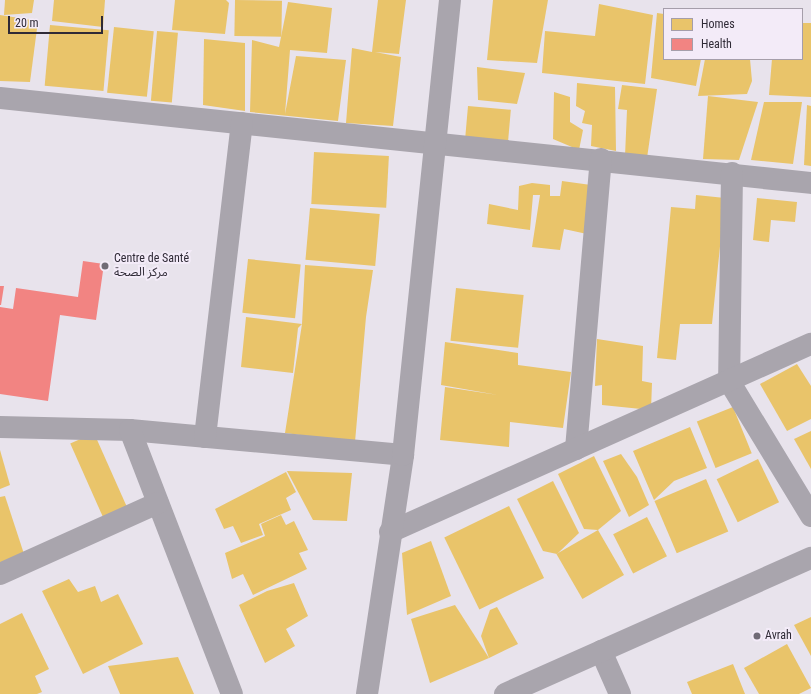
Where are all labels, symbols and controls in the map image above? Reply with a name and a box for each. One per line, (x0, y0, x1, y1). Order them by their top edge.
scale bar (10, 8, 105, 34)
legend (663, 8, 803, 60)
text: 20 m (15, 16, 39, 30)
text: Homes (701, 17, 735, 31)
text: Health (701, 37, 732, 51)
place label: Centre de Santé مركز الصحة (114, 252, 189, 280)
marker: Centre de Santé مركز الصحة (99, 260, 111, 272)
place label: Avrah (765, 629, 792, 643)
marker: Avrah (752, 631, 762, 641)

